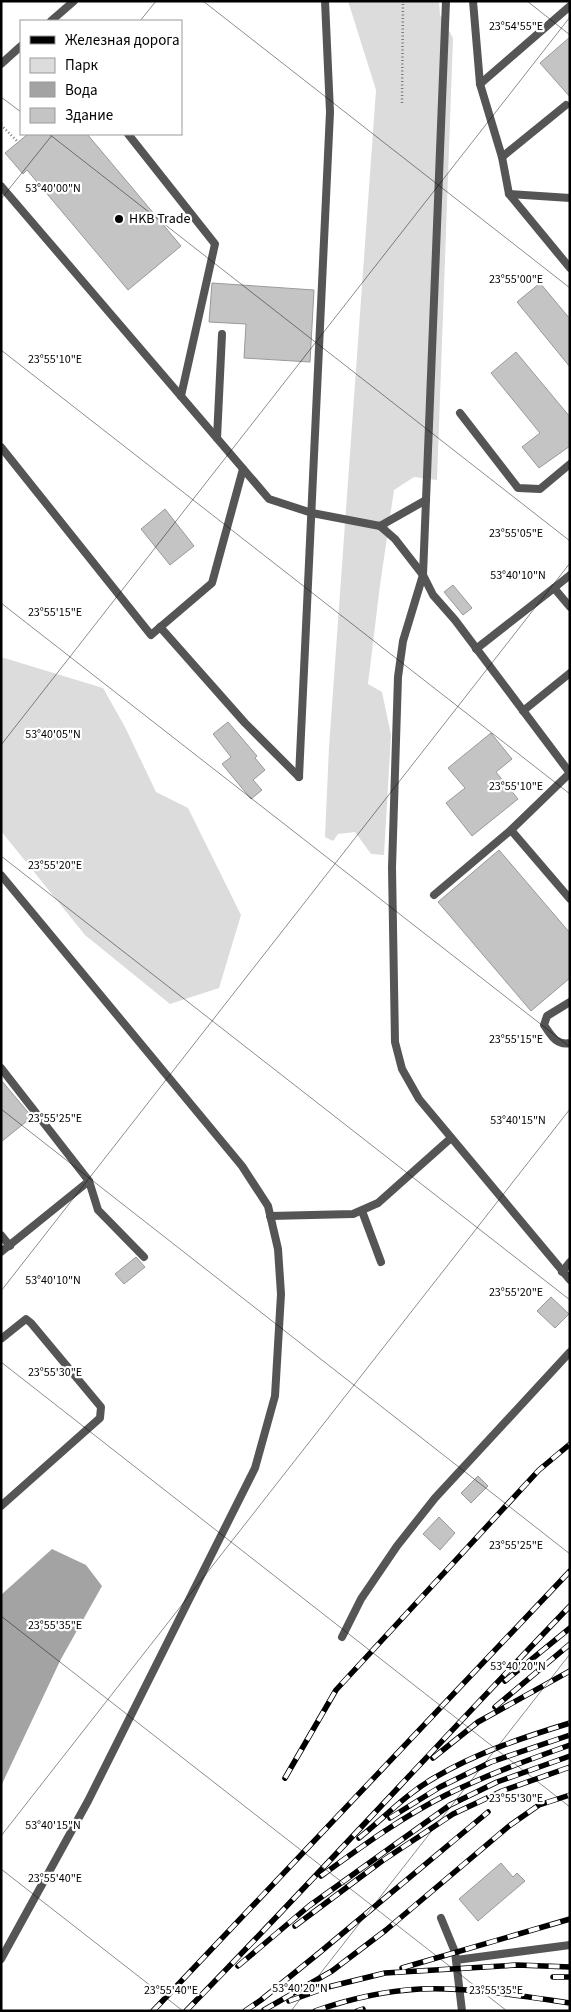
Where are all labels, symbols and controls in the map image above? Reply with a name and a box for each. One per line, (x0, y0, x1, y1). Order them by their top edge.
text: 23°54'55"E (489, 18, 543, 35)
legend (20, 20, 182, 135)
text: Железная дорога (65, 30, 180, 51)
text: Парк (65, 55, 99, 76)
text: Вода (65, 80, 98, 101)
text: Здание (65, 105, 113, 126)
text: 53°40'00"N (25, 180, 81, 197)
place label: HKB Trade (129, 209, 190, 229)
marker: HKB Trade (113, 213, 125, 225)
text: 23°55'00"E (489, 271, 543, 288)
text: 23°55'10"E (28, 351, 82, 368)
text: 23°55'05"E (489, 525, 543, 542)
text: 53°40'10"N (490, 567, 546, 584)
text: 23°55'15"E (28, 604, 82, 621)
text: 53°40'05"N (25, 726, 81, 743)
text: 23°55'10"E (489, 778, 543, 795)
text: 23°55'20"E (28, 857, 82, 874)
text: 23°55'15"E (489, 1031, 543, 1048)
text: 23°55'25"E (28, 1110, 82, 1127)
text: 53°40'15"N (490, 1112, 546, 1129)
text: 53°40'10"N (25, 1272, 81, 1289)
text: 23°55'20"E (489, 1284, 543, 1301)
text: 23°55'30"E (28, 1364, 82, 1381)
text: 23°55'25"E (489, 1537, 543, 1554)
text: 23°55'35"E (28, 1617, 82, 1634)
text: 53°40'20"N (490, 1658, 546, 1675)
text: 23°55'30"E (489, 1790, 543, 1807)
text: 53°40'15"N (25, 1817, 81, 1834)
text: 23°55'40"E (28, 1870, 82, 1887)
text: 53°40'20"N (272, 1980, 328, 1997)
text: 23°55'40"E (144, 1982, 198, 1999)
text: 23°55'35"E (469, 1982, 523, 1999)

